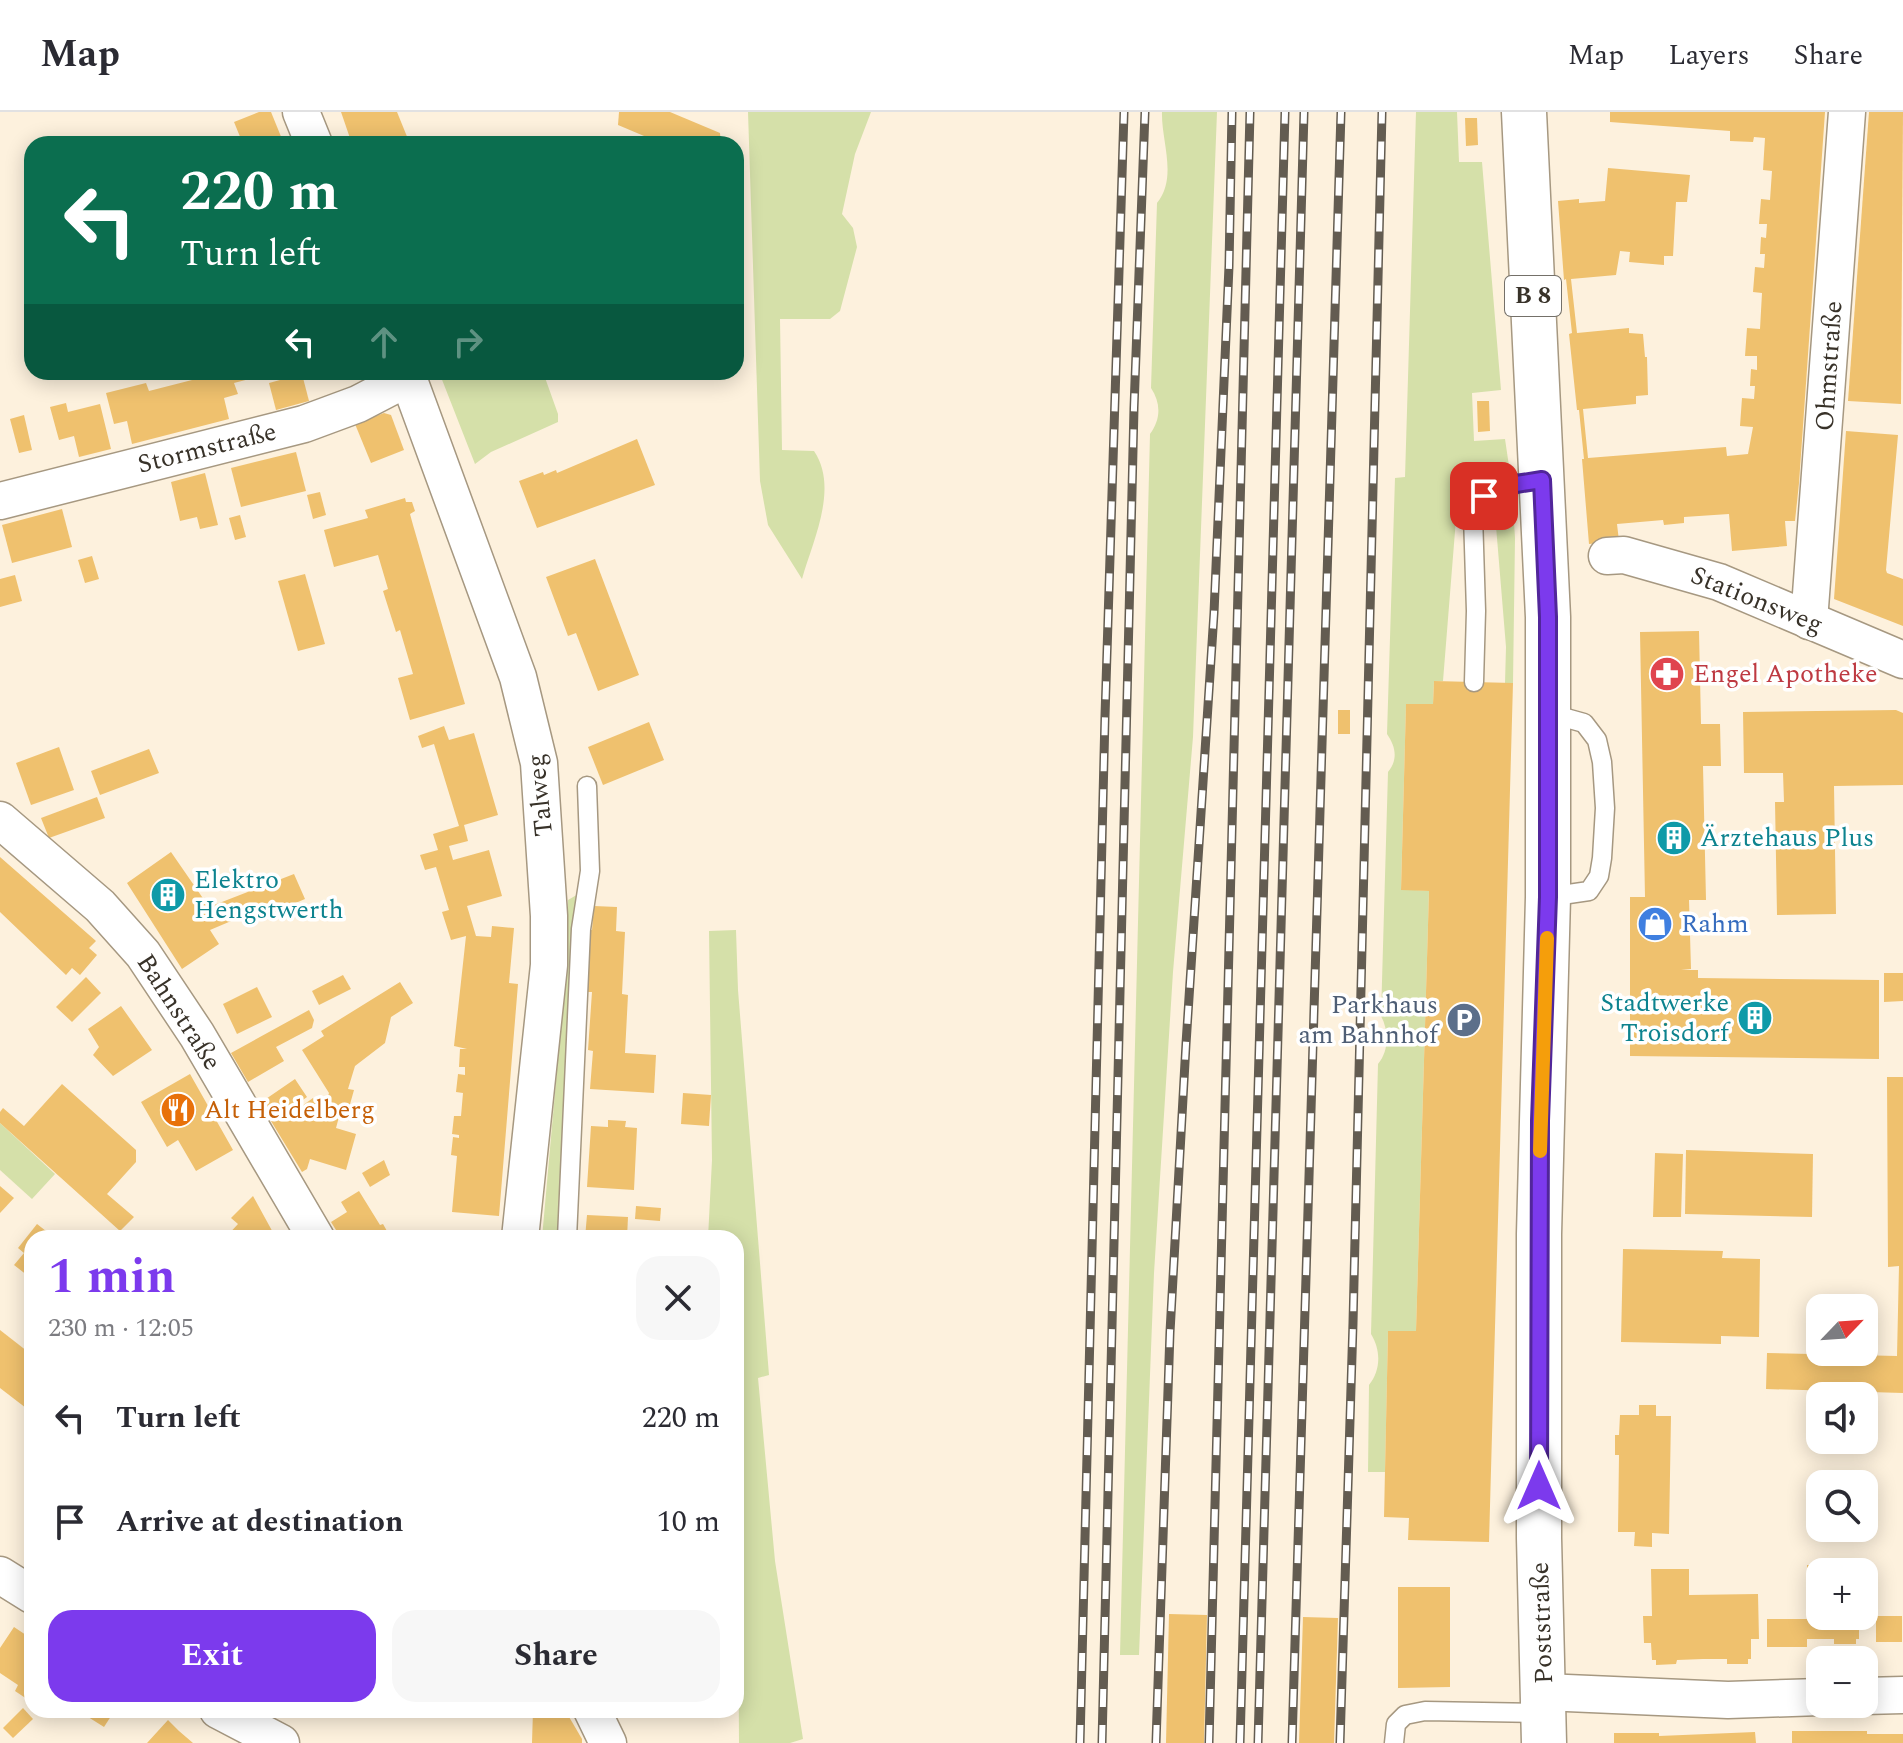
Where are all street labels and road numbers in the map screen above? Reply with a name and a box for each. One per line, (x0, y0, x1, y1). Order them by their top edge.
road number: B 8 (1505, 276, 1561, 316)
street label: Ohmstraße (1804, 300, 1854, 432)
street label: Stormstraße (133, 411, 281, 485)
street label: Stationsweg (1685, 555, 1829, 645)
street label: Talweg (516, 752, 564, 838)
street label: Bahnstraße (126, 946, 232, 1078)
street label: Poststraße (1520, 1561, 1564, 1685)

